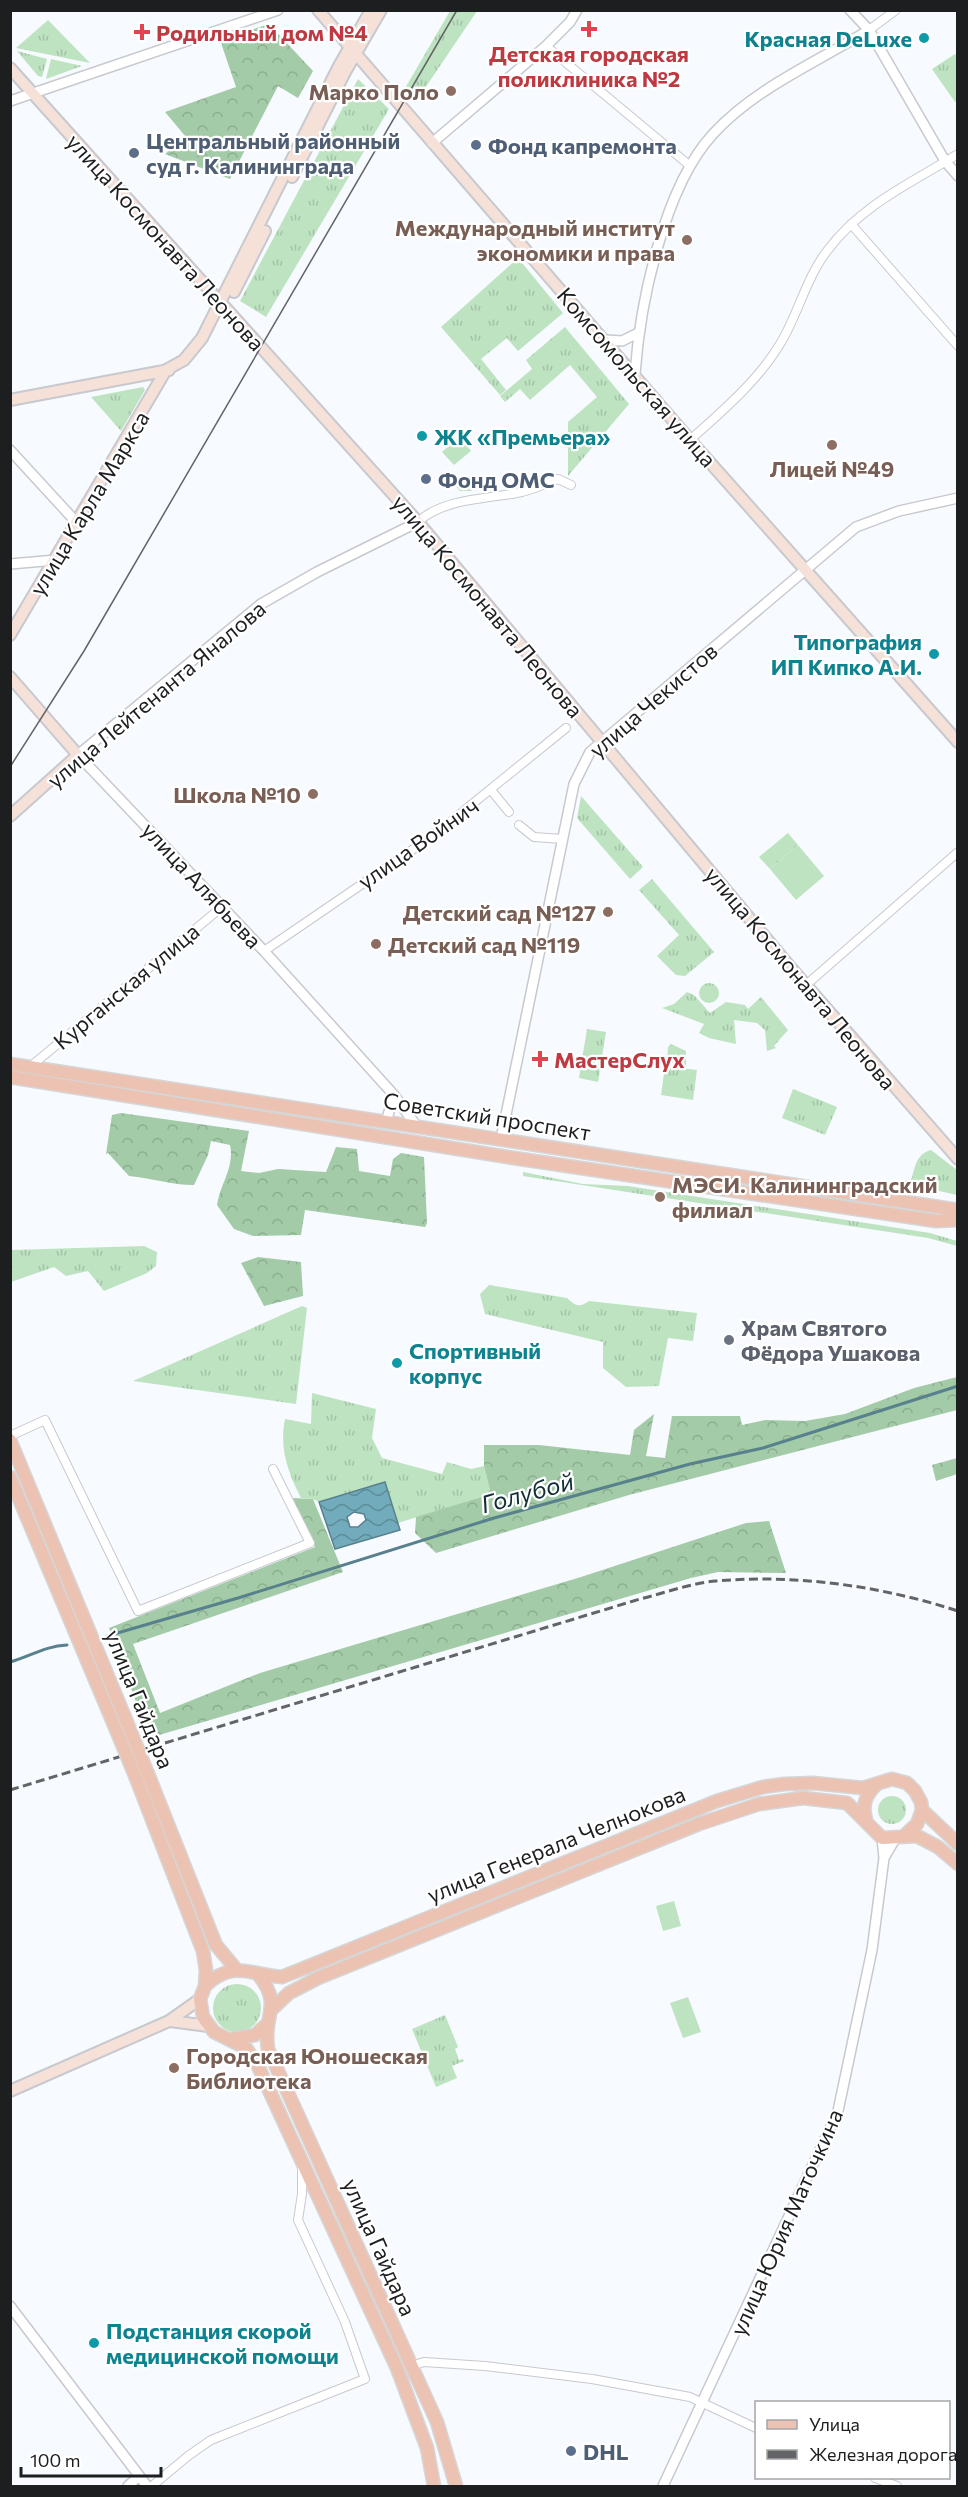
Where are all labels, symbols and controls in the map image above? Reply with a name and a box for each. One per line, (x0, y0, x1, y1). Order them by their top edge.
place label: Родильный дом №4 (156, 19, 368, 46)
marker: Детская городская поликлиника №2 (580, 20, 598, 38)
marker: Родильный дом №4 (133, 23, 151, 41)
place label: Красная DeLuxe (744, 25, 912, 52)
marker: Красная DeLuxe (917, 31, 931, 45)
place label: Детская городская поликлиника №2 (489, 40, 689, 92)
place label: Марко Поло (309, 78, 439, 105)
marker: Марко Поло (444, 84, 458, 98)
place label: Центральный районный суд г. Калининграда (146, 127, 400, 179)
street label: улица Космонавта Леонова (61, 128, 271, 356)
place label: Фонд капремонта (488, 132, 677, 159)
marker: Фонд капремонта (469, 138, 483, 152)
marker: Центральный районный суд г. Калининграда (127, 146, 141, 160)
place label: Международный институт экономики и права (395, 214, 675, 266)
marker: Международный институт экономики и права (680, 233, 694, 247)
street label: Комсомольская улица (552, 282, 722, 472)
street label: улица Карла Маркса (23, 406, 155, 600)
place label: ЖК «Премьера» (434, 423, 610, 450)
marker: ЖК «Премьера» (415, 429, 429, 443)
marker: Лицей №49 (825, 438, 839, 452)
place label: Лицей №49 (770, 455, 894, 482)
place label: Фонд ОМС (438, 466, 555, 493)
marker: Фонд ОМС (419, 472, 433, 486)
street label: улица Космонавта Леонова (387, 489, 589, 723)
street label: улица Лейтенанта Яналова (41, 595, 271, 793)
place label: Типография ИП Кипко А.И. (771, 628, 922, 680)
street label: улица Чекистов (583, 637, 723, 763)
marker: Типография ИП Кипко А.И. (927, 647, 941, 661)
place label: Школа №10 (173, 781, 301, 808)
marker: Школа №10 (306, 787, 320, 801)
street label: улица Войнич (352, 791, 484, 895)
street label: улица Алябьева (136, 816, 268, 954)
street label: улица Космонавта Леонова (700, 861, 902, 1095)
place label: Детский сад №127 (403, 899, 596, 926)
marker: Детский сад №127 (601, 905, 615, 919)
street label: Курганская улица (48, 917, 204, 1055)
place label: Детский сад №119 (388, 931, 580, 958)
marker: Детский сад №119 (369, 937, 383, 951)
place label: МастерСлух (554, 1046, 685, 1073)
marker: МастерСлух (531, 1050, 549, 1068)
street label: Советский проспект (381, 1086, 593, 1146)
place label: МЭСИ. Калининградский филиал (672, 1171, 937, 1223)
marker: МЭСИ. Калининградский филиал (653, 1190, 667, 1204)
place label: Храм Святого Фёдора Ушакова (741, 1314, 920, 1366)
marker: Храм Святого Фёдора Ушакова (722, 1333, 736, 1347)
place label: Спортивный корпус (409, 1337, 541, 1389)
marker: Спортивный корпус (390, 1356, 404, 1370)
water label: Голубой (477, 1466, 577, 1518)
street label: улица Гайдара (100, 1626, 180, 1772)
street label: улица Генерала Челнокова (423, 1780, 689, 1908)
place label: Городская Юношеская Библиотека (186, 2042, 428, 2094)
marker: Городская Юношеская Библиотека (167, 2061, 181, 2075)
street label: улица Юрия Маточкина (724, 2105, 848, 2339)
street label: улица Гайдара (338, 2174, 422, 2320)
place label: Подстанция скорой медицинской помощи (106, 2317, 339, 2369)
marker: Подстанция скорой медицинской помощи (87, 2336, 101, 2350)
legend (755, 2401, 950, 2479)
text: Улица (809, 2413, 860, 2435)
place label: DHL (583, 2438, 629, 2465)
scale bar (21, 2440, 160, 2478)
text: Железная дорога (809, 2443, 957, 2465)
marker: DHL (564, 2444, 578, 2458)
text: 100 m (30, 2449, 80, 2471)

